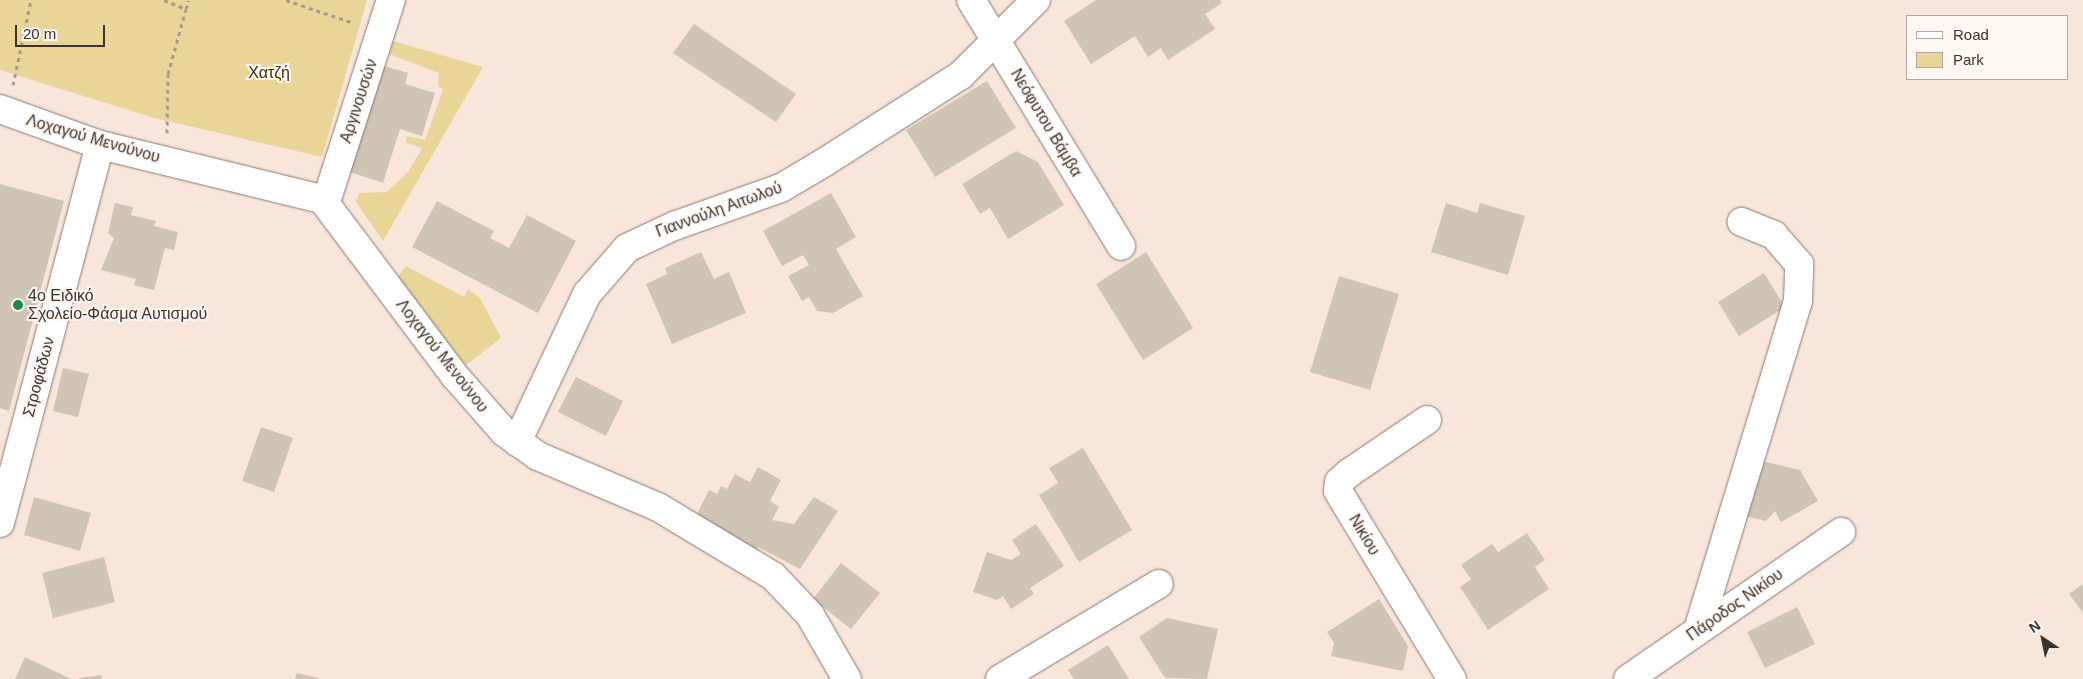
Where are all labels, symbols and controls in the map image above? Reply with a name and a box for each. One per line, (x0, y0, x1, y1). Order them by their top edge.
scale bar (18, 15, 108, 47)
legend (1906, 15, 2068, 80)
text: 20 m (23, 25, 56, 42)
text: Road (1953, 26, 1989, 43)
text: Park (1953, 51, 1984, 68)
street label: Αργινουσών (336, 56, 382, 146)
park label: Χατζή (248, 63, 290, 83)
street label: Νεόφυτου Βάμβα (1006, 66, 1086, 180)
street label: Λοχαγού Μενούνου (24, 111, 162, 167)
street label: Γιαννούλη Αιτωλού (653, 178, 785, 242)
place label: 4ο Ειδικό Σχολείο-Φάσμα Αυτισμού (28, 286, 208, 324)
street label: Λοχαγού Μενούνου (392, 296, 492, 416)
marker: 4ο Ειδικό Σχολείο-Φάσμα Αυτισμού (12, 299, 24, 311)
street label: Στροφάδων (19, 335, 59, 419)
street label: Νικίου (1344, 511, 1384, 559)
street label: Πάροδος Νικίου (1683, 565, 1787, 645)
north arrow (2018, 614, 2068, 664)
text: N (2026, 617, 2043, 636)

